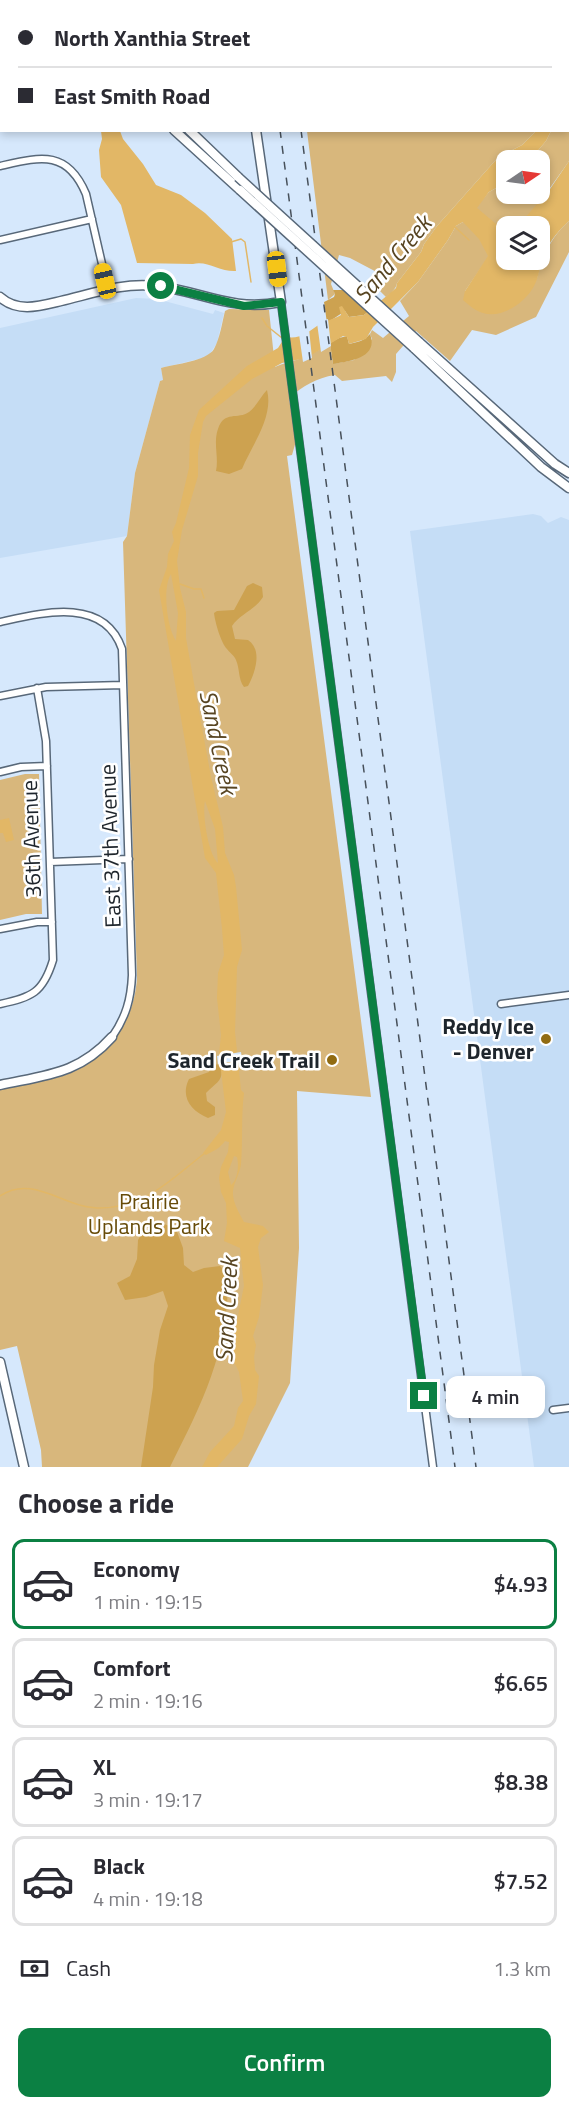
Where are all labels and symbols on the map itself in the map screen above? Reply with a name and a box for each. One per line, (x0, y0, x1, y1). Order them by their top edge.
north arrow (496, 150, 550, 204)
water label: Sand Creek (344, 205, 442, 311)
car (266, 250, 288, 288)
car (92, 261, 118, 301)
route start (147, 272, 174, 299)
water label: Sand Creek (190, 687, 248, 801)
street label: East 37th Avenue (90, 764, 130, 928)
street label: 36th Avenue (12, 780, 50, 898)
place label: Reddy Ice - Denver (442, 1009, 534, 1068)
marker: Reddy Ice - Denver (539, 1032, 553, 1046)
place label: Sand Creek Trail (167, 1043, 320, 1077)
marker: Sand Creek Trail (325, 1053, 339, 1067)
park label: Prairie Uplands Park (88, 1184, 211, 1243)
water label: Sand Creek (205, 1253, 247, 1364)
callout: 4 min (445, 1375, 544, 1417)
route end (410, 1382, 437, 1409)

